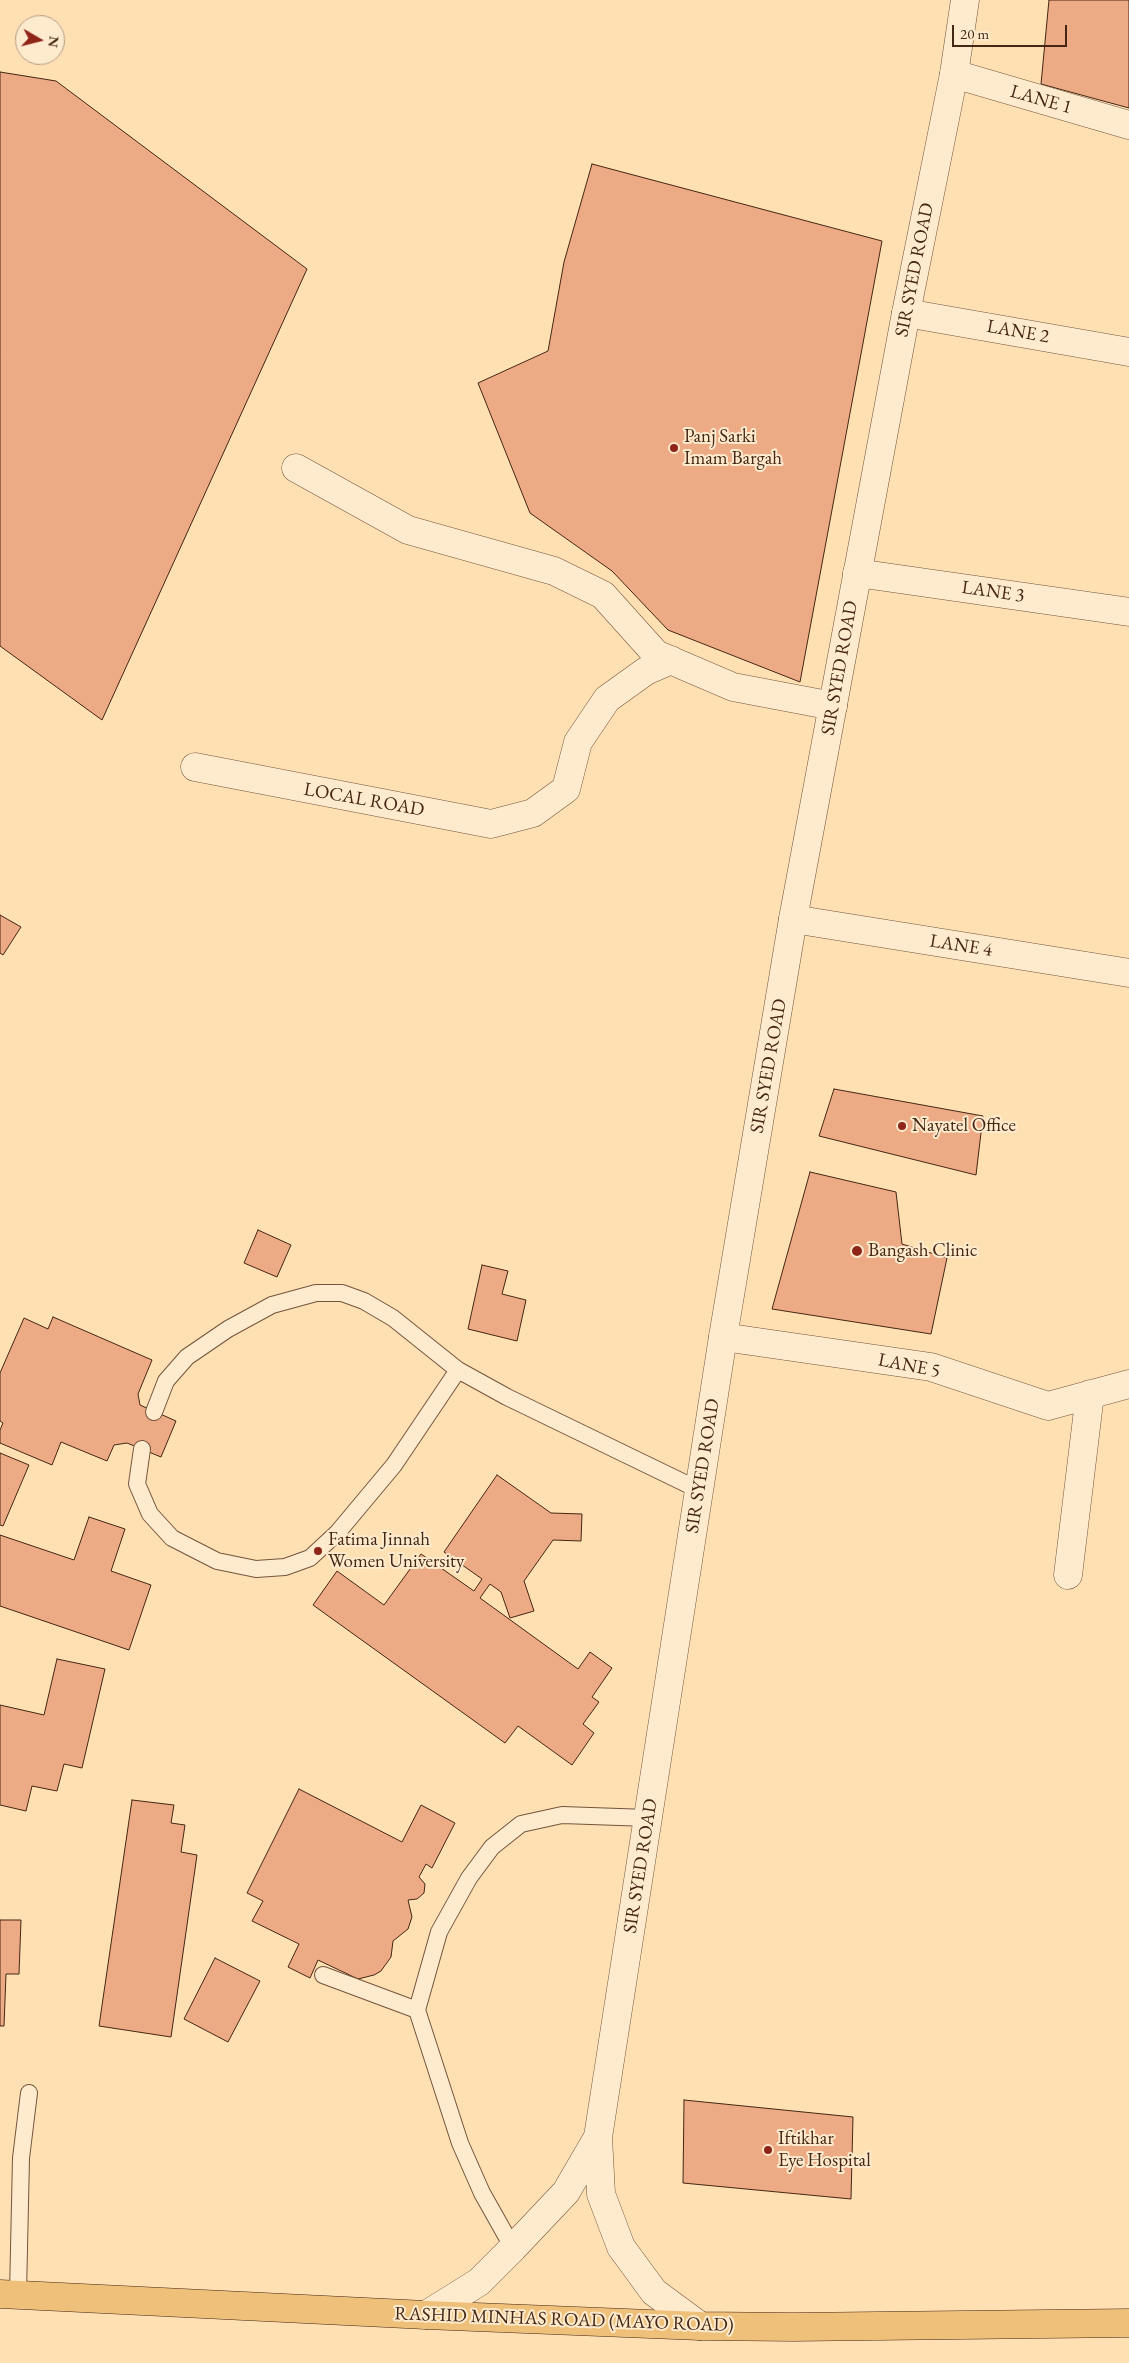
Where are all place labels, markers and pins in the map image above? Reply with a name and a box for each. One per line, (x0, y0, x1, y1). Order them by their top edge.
place label: Panj Sarki Imam Bargah (684, 426, 782, 470)
marker: Panj Sarki Imam Bargah (668, 442, 680, 454)
place label: Nayatel Office (912, 1115, 1016, 1137)
marker: Nayatel Office (896, 1120, 908, 1132)
place label: Bangash Clinic (868, 1240, 977, 1262)
marker: Bangash Clinic (850, 1244, 864, 1258)
place label: Fatima Jinnah Women University (328, 1529, 464, 1573)
marker: Fatima Jinnah Women University (312, 1545, 324, 1557)
place label: Iftikhar Eye Hospital (778, 2128, 871, 2172)
marker: Iftikhar Eye Hospital (762, 2144, 774, 2156)

